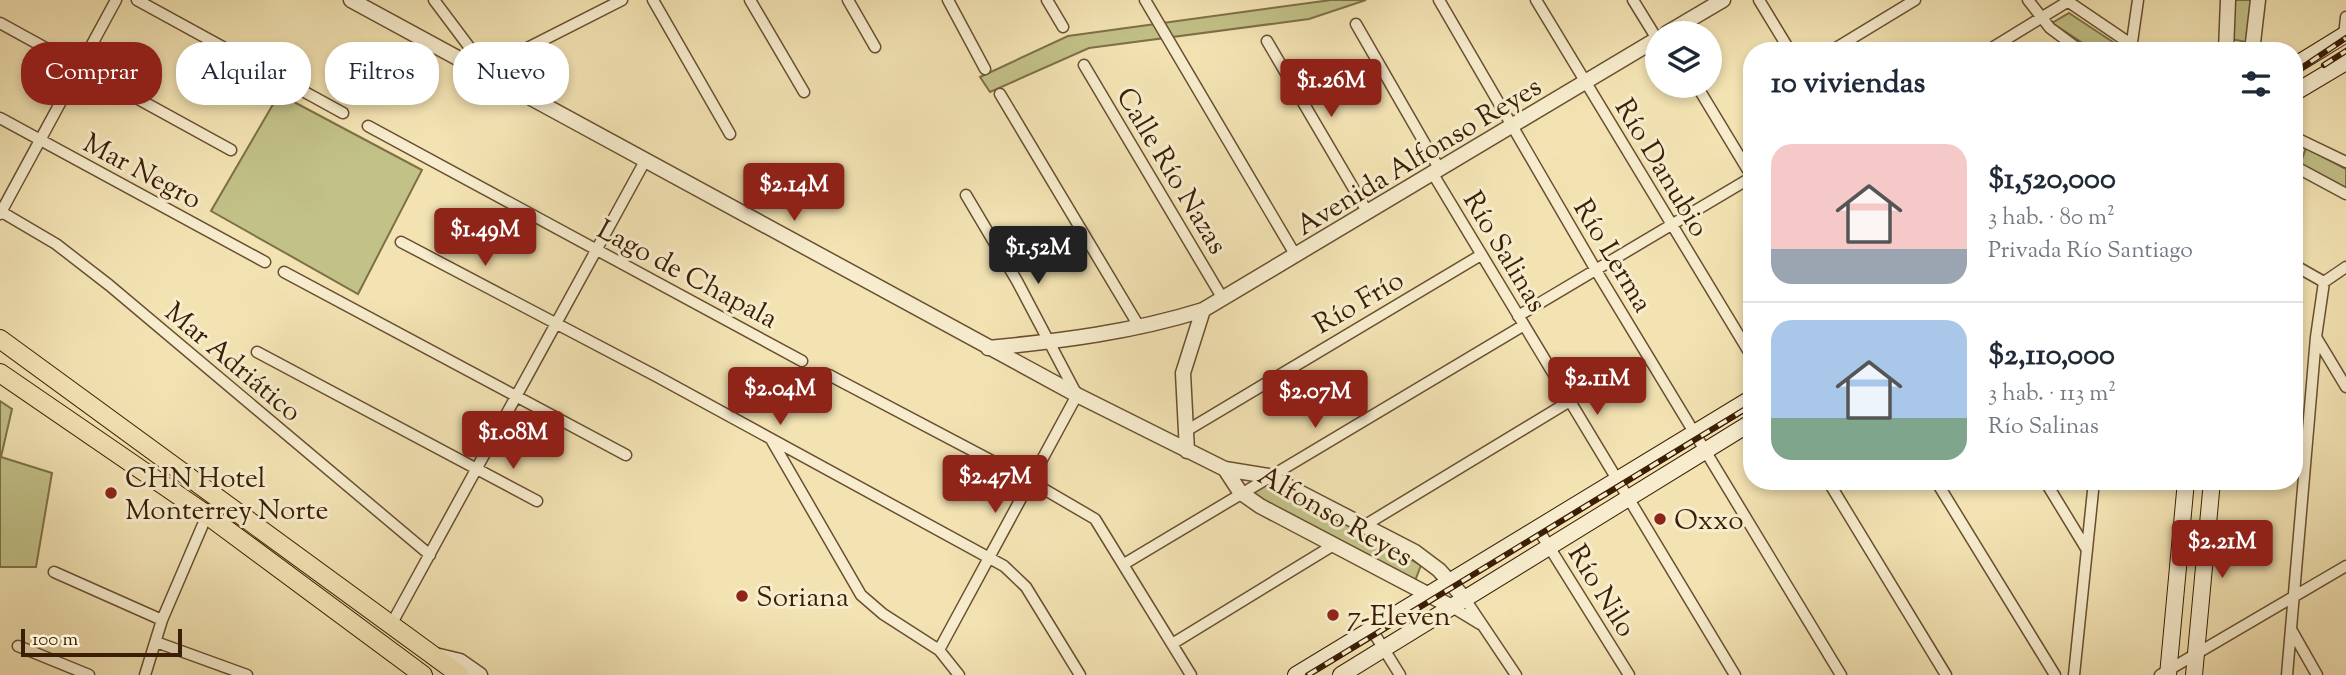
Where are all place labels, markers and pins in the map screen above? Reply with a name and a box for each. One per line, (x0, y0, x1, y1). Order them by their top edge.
pin: $1.26M (1274, 60, 1388, 119)
pin: $2.14M (737, 164, 851, 223)
pin: $1.49M (428, 208, 542, 268)
pin: $1.52M (981, 226, 1095, 286)
pin: $2.11M (1540, 358, 1654, 417)
pin: $2.04M (723, 368, 837, 427)
pin: $2.07M (1258, 370, 1372, 430)
pin: $1.08M (456, 412, 570, 471)
pin: $2.47M (938, 456, 1052, 515)
place label: CHN Hotel Monterrey Norte (125, 460, 328, 532)
marker: CHN Hotel Monterrey Norte (103, 485, 119, 501)
place label: Oxxo (1674, 502, 1743, 542)
marker: Oxxo (1652, 511, 1668, 527)
pin: $2.21M (2165, 520, 2279, 580)
place label: Soriana (756, 579, 849, 619)
marker: Soriana (734, 588, 750, 604)
place label: 7-Eleven (1347, 598, 1451, 638)
marker: 7-Eleven (1325, 607, 1341, 623)

